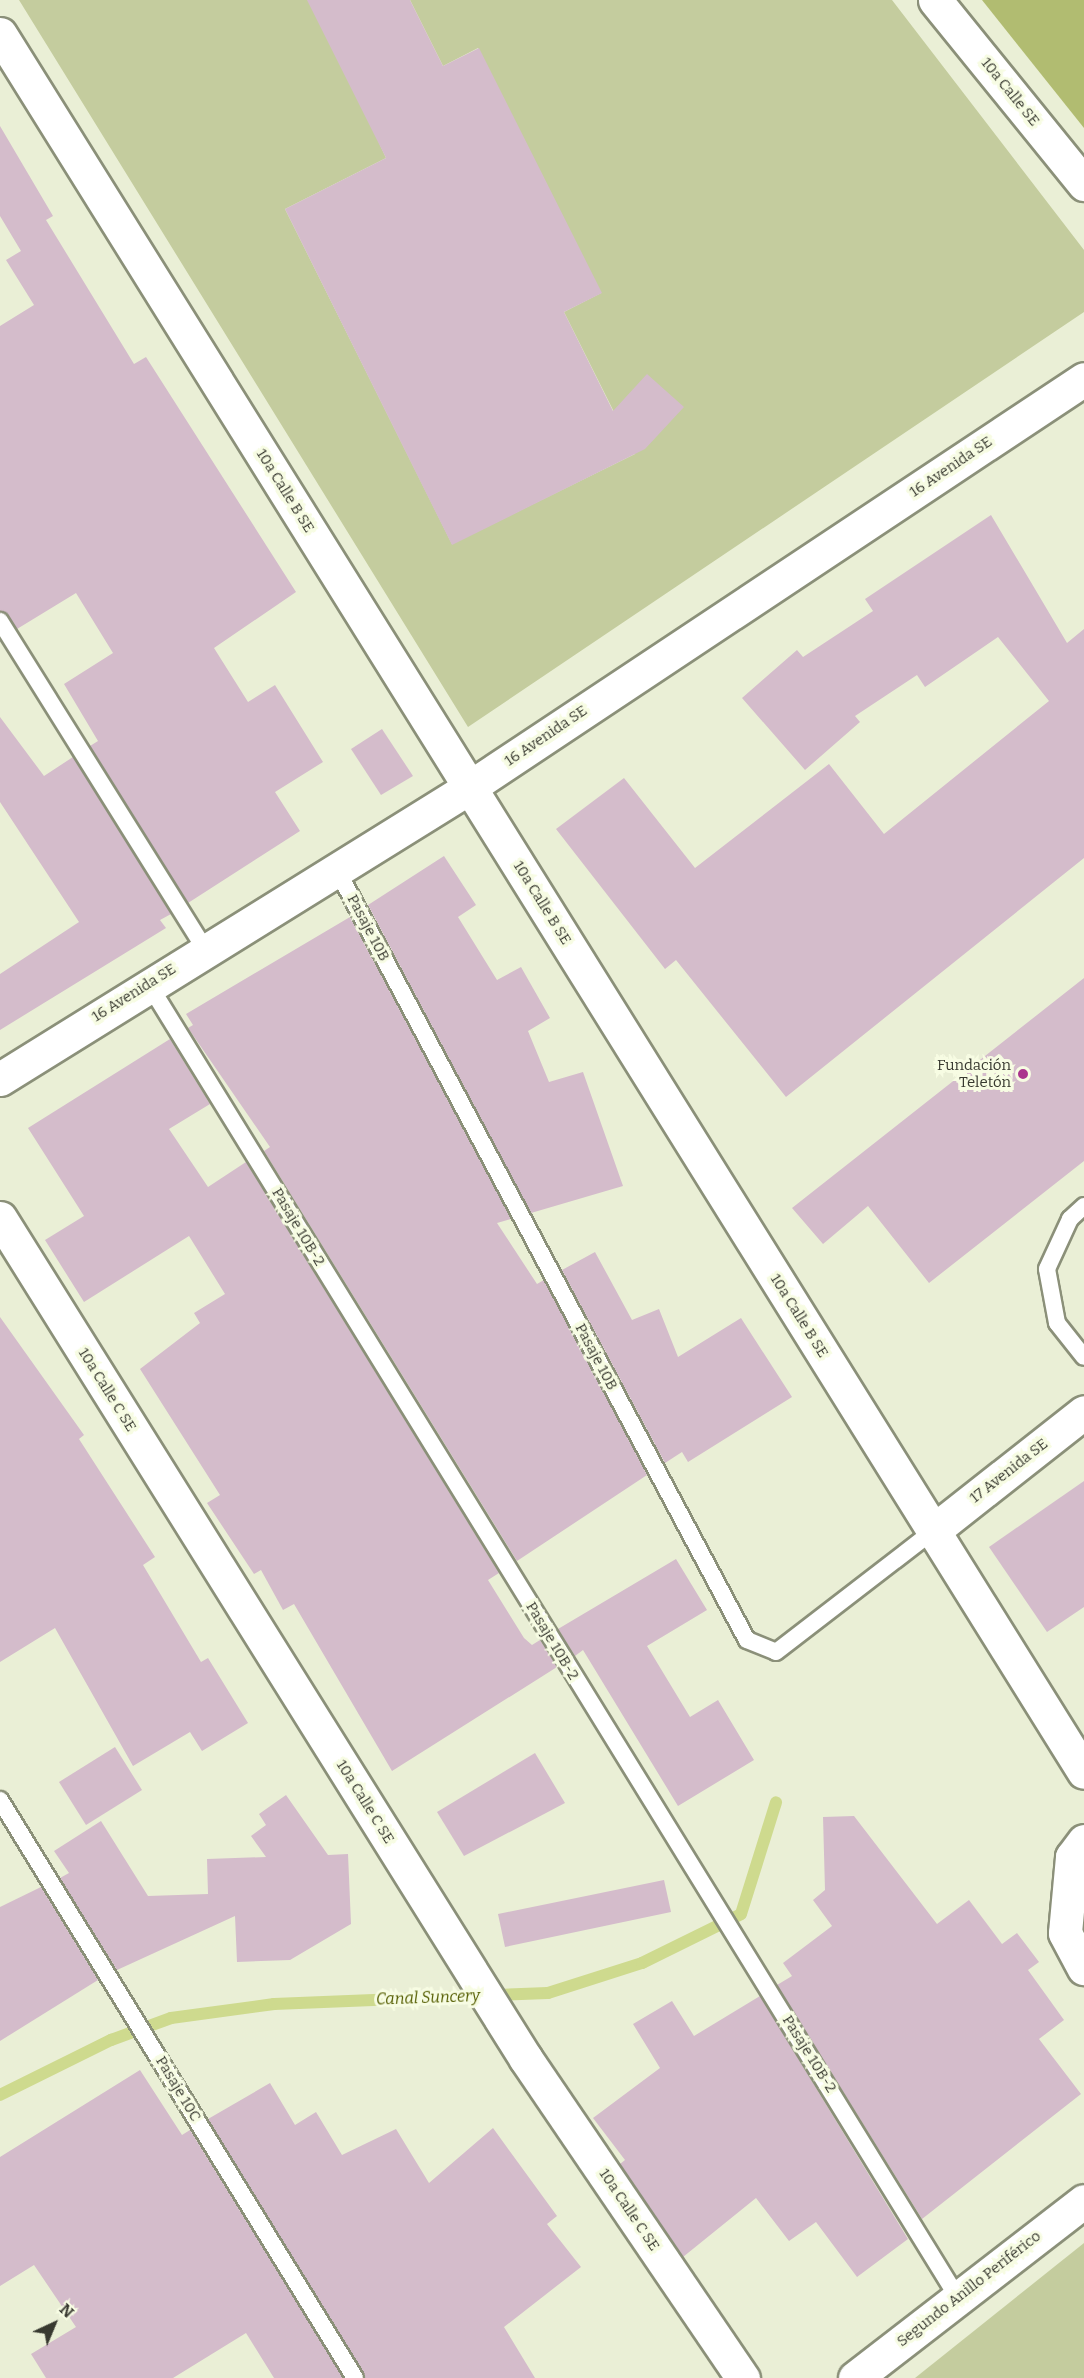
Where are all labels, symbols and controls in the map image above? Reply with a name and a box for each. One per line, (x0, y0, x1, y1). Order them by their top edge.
street label: 10a Calle SE (977, 54, 1043, 130)
street label: 16 Avenida SE (906, 433, 996, 501)
street label: 10a Calle B SE (252, 446, 318, 536)
street label: 16 Avenida SE (501, 702, 591, 770)
street label: 10a Calle B SE (509, 858, 575, 948)
street label: Pasaje 10B (343, 892, 393, 964)
street label: 16 Avenida SE (89, 960, 179, 1026)
place label: Fundación Teletón (937, 1056, 1011, 1091)
marker: Fundación Teletón (1016, 1067, 1030, 1081)
street label: Pasaje 10B-2 (268, 1185, 328, 1269)
street label: 10a Calle B SE (766, 1271, 832, 1361)
street label: Pasaje 10B (571, 1321, 621, 1393)
street label: 10a Calle C SE (74, 1345, 140, 1435)
street label: 17 Avenida SE (966, 1435, 1052, 1507)
street label: Pasaje 10B-2 (522, 1599, 582, 1683)
street label: 10a Calle C SE (332, 1757, 398, 1847)
water label: Canal Suncery (376, 1987, 480, 2009)
street label: Pasaje 10B-2 (778, 2012, 840, 2096)
street label: Pasaje 10C (152, 2053, 204, 2125)
street label: 10a Calle C SE (595, 2166, 663, 2254)
street label: Segundo Anillo Periférico (894, 2227, 1044, 2351)
north arrow (24, 2294, 84, 2354)
text: N (56, 2300, 78, 2322)

